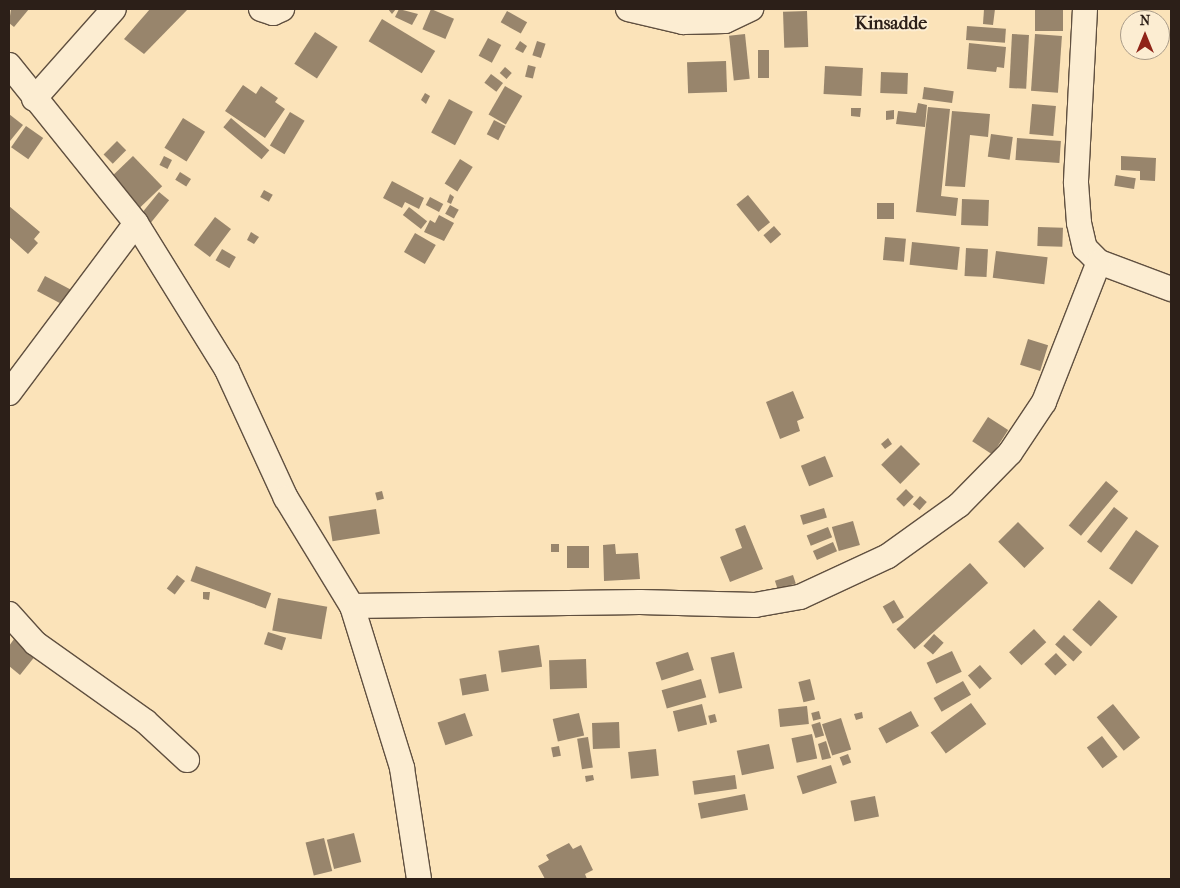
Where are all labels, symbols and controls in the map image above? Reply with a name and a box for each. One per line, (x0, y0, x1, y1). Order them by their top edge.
north arrow (1120, 10, 1170, 60)
text: N (1140, 12, 1150, 29)
district label: Kinsadde (855, 13, 927, 35)

